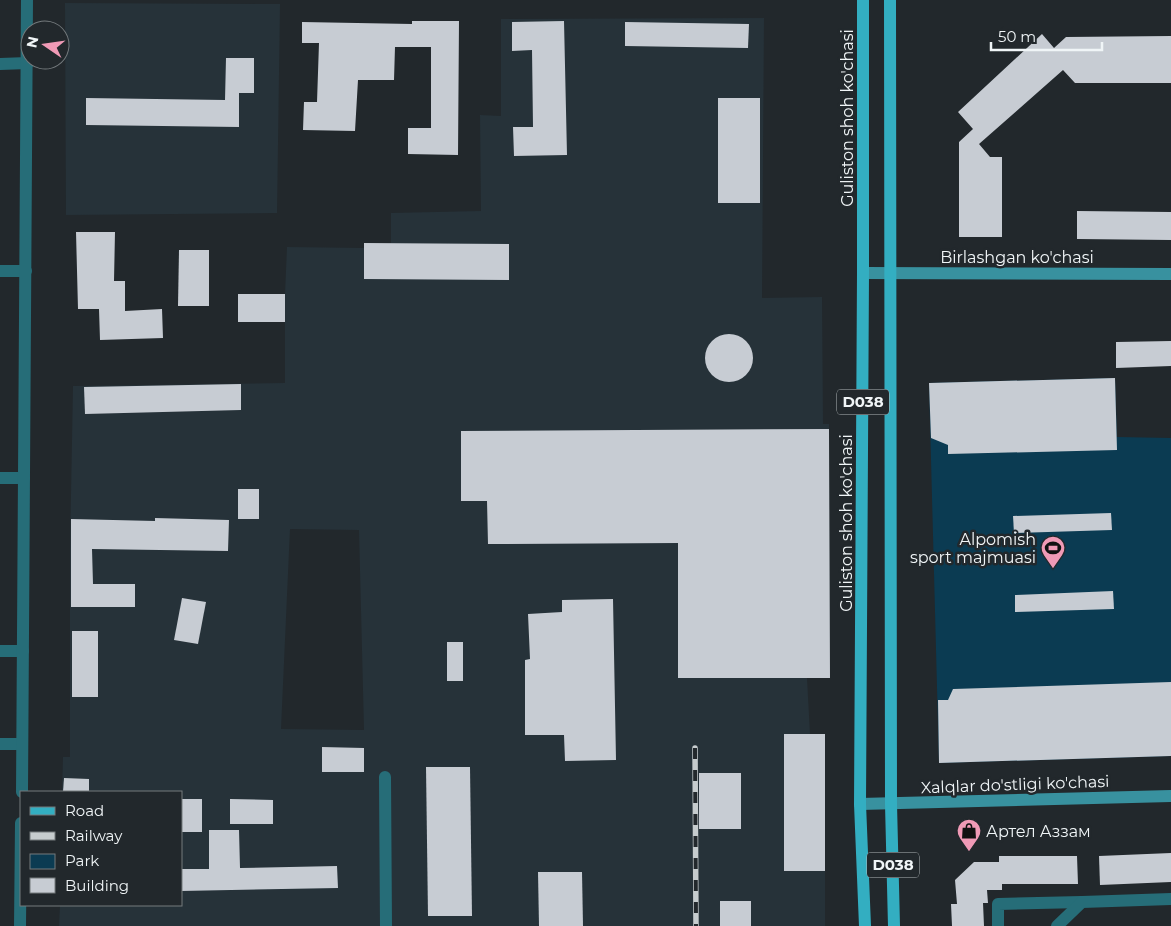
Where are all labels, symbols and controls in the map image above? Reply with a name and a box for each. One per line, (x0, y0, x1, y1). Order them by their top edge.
north arrow (20, 20, 70, 70)
scale bar (991, 20, 1102, 52)
text: 50 m (998, 27, 1036, 46)
street label: Guliston shoh ko'chasi (838, 29, 857, 207)
text: N (22, 35, 42, 50)
street label: Birlashgan ko'chasi (940, 248, 1094, 267)
road number: D038 (837, 390, 889, 414)
street label: Guliston shoh ko'chasi (837, 434, 856, 612)
place label: Alpomish sport majmuasi (910, 530, 1036, 567)
sports icon: Alpomish sport majmuasi (1040, 535, 1066, 569)
street label: Xalqlar do'stligi ko'chasi (920, 772, 1110, 797)
legend (20, 791, 182, 906)
text: Road (65, 801, 104, 820)
shop icon: Артел Аззам (956, 818, 982, 852)
place label: Артел Аззам (986, 822, 1091, 841)
text: Railway (65, 826, 123, 845)
text: Park (65, 851, 99, 870)
road number: D038 (867, 852, 919, 878)
text: Building (65, 876, 129, 895)

